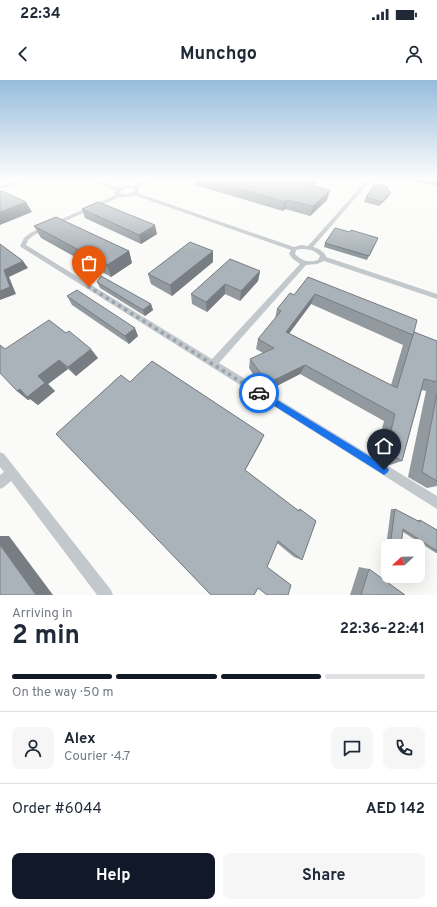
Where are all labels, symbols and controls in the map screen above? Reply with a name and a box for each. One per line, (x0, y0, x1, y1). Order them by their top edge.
text: 22:34 (20, 5, 61, 24)
icon: back (12, 43, 34, 65)
text: Munchgo (180, 43, 257, 66)
icon: person (403, 43, 425, 65)
pin (72, 246, 106, 287)
icon: bag (78, 252, 100, 274)
courier (239, 373, 279, 413)
icon: car (248, 382, 270, 404)
pin (367, 429, 401, 470)
icon: home (373, 435, 395, 457)
north arrow (381, 539, 425, 583)
map controls (381, 539, 425, 583)
text: Arriving in (12, 606, 73, 622)
text: 2 min (12, 620, 80, 653)
text: 22:36–22:41 (340, 620, 425, 639)
text: On the way · 50 m (12, 685, 114, 701)
button: person (12, 727, 54, 769)
button: chat (331, 727, 373, 769)
button: phone (383, 727, 425, 769)
text: Alex (64, 730, 96, 749)
text: Courier · 4.7 (64, 749, 130, 765)
text: Order #6044 (12, 800, 102, 819)
text: AED 142 (366, 800, 425, 819)
button: Help (12, 853, 215, 899)
button: Share (223, 853, 425, 899)

